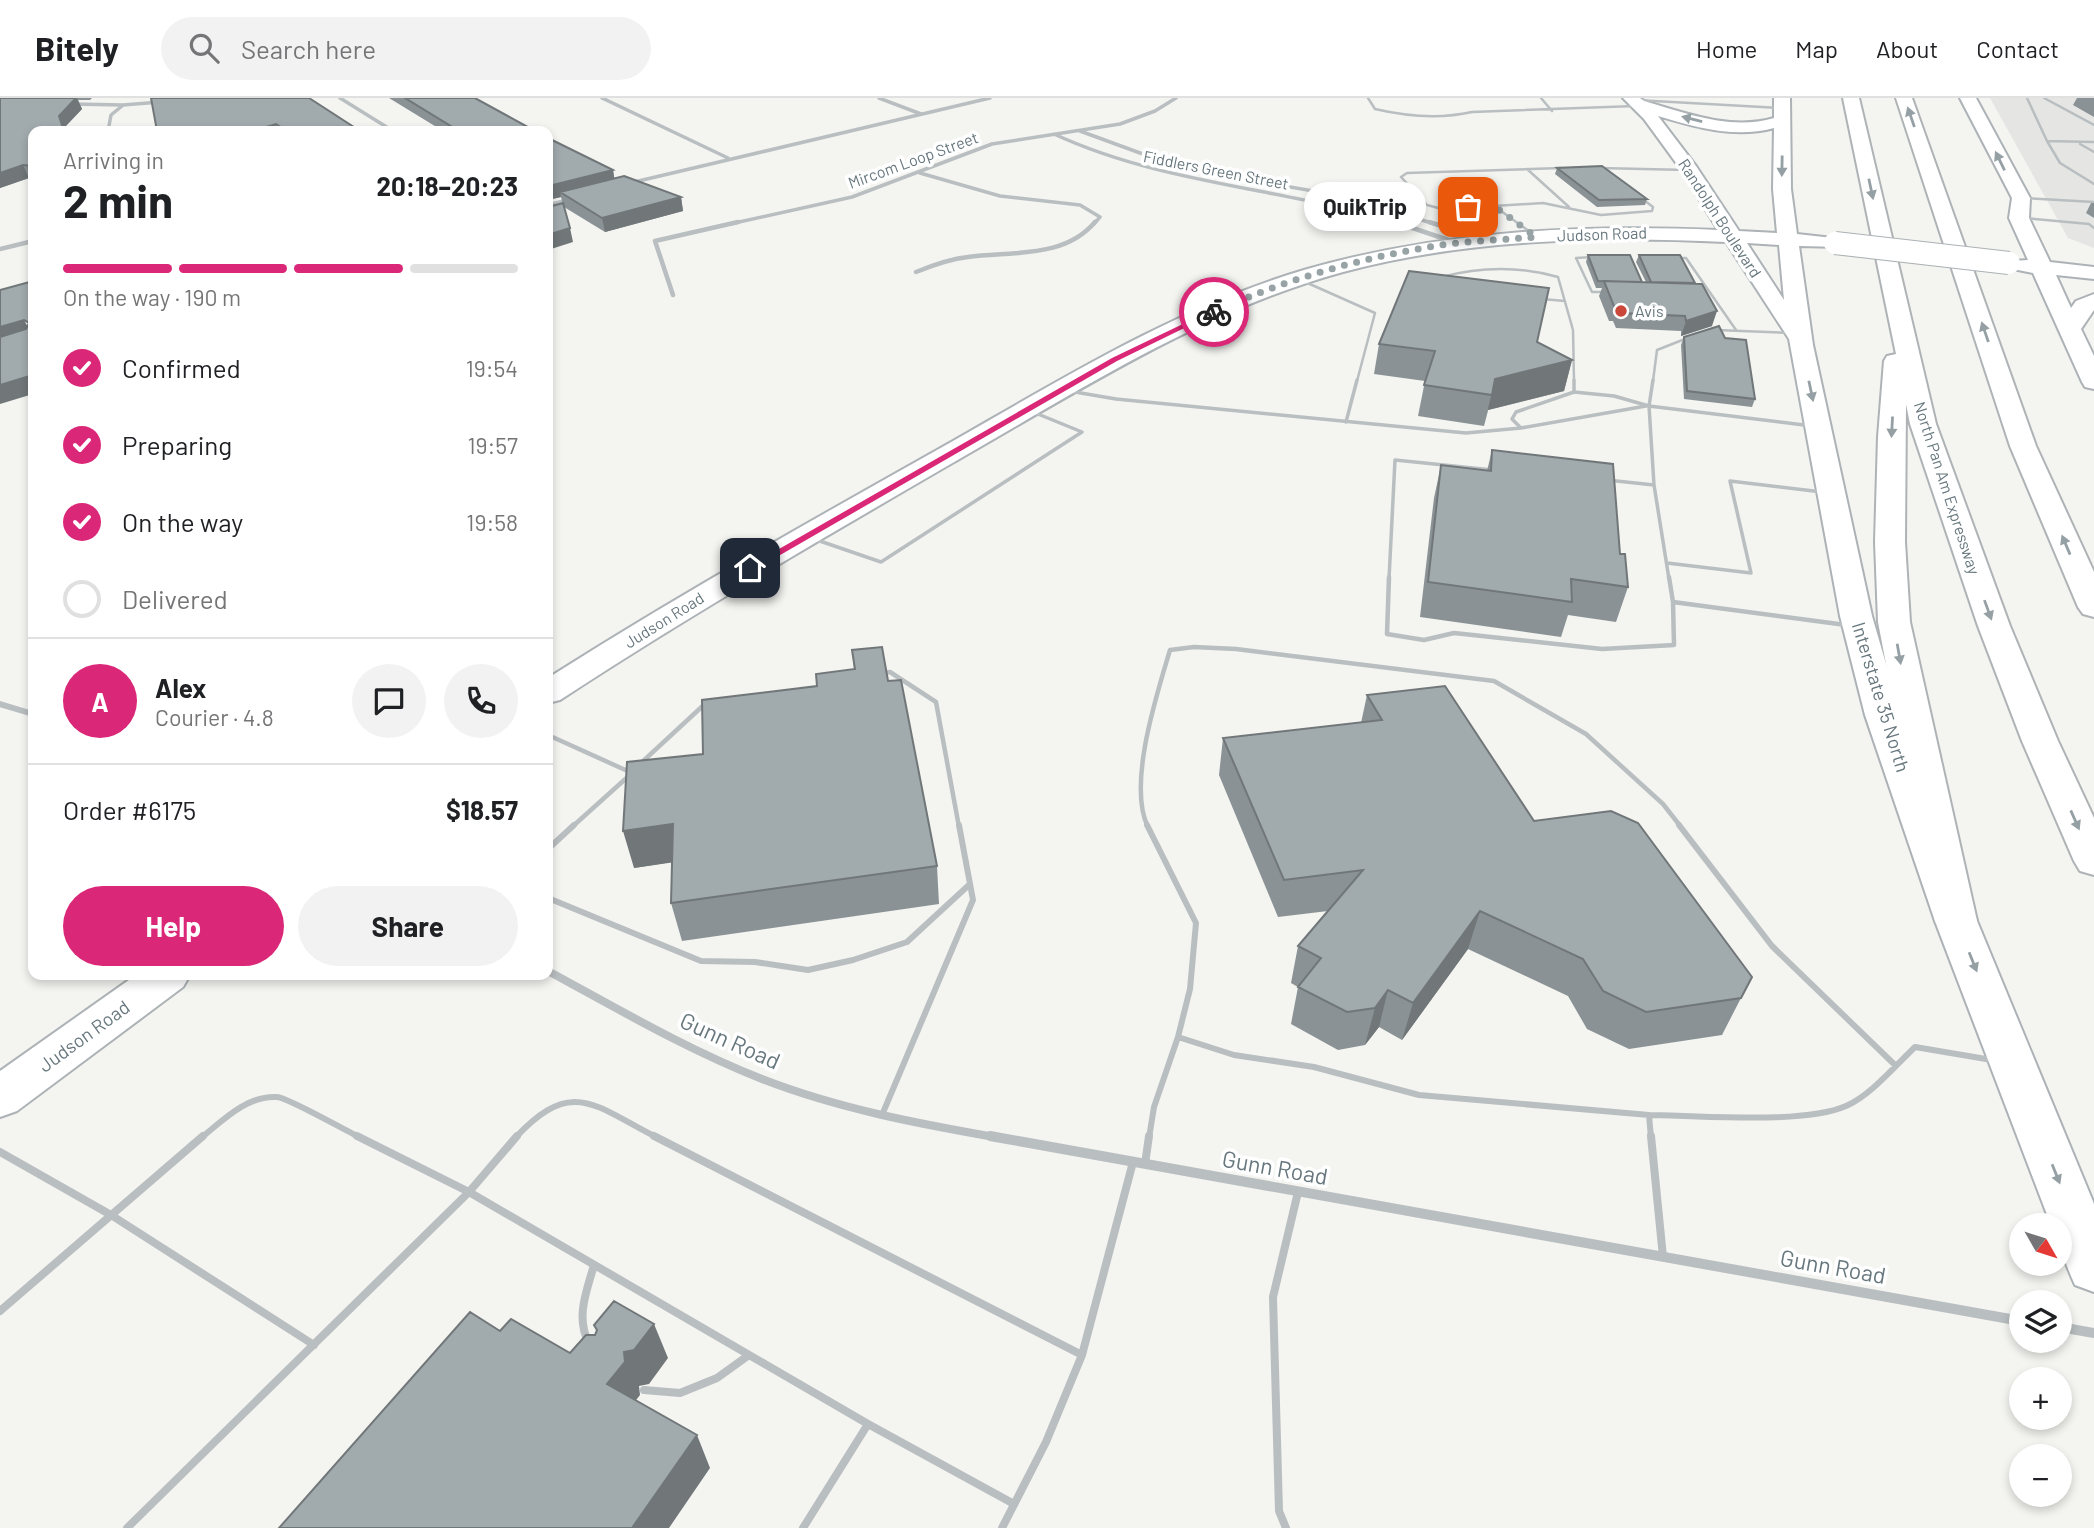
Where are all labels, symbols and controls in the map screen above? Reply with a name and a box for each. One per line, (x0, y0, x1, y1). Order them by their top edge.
search box (161, 17, 651, 80)
text: Bitely (35, 28, 119, 68)
icon: search (185, 29, 223, 67)
text: Search here (241, 33, 376, 64)
text: Home (1696, 34, 1757, 63)
text: Map (1795, 34, 1838, 63)
text: About (1876, 34, 1938, 63)
text: Contact (1976, 34, 2059, 63)
one-way arrow (1906, 107, 1916, 128)
one-way arrow (1681, 114, 1703, 125)
street label: Mircom Loop Street (845, 127, 980, 192)
text: Arriving in (63, 146, 164, 174)
street label: Fiddlers Green Street (1142, 146, 1290, 193)
one-way arrow (1995, 151, 2006, 171)
street label: Randolph Boulevard (1675, 155, 1766, 281)
one-way arrow (1776, 155, 1788, 177)
text: 20:18–20:23 (376, 170, 518, 201)
text: 2 min (63, 172, 173, 227)
pin (1438, 177, 1498, 237)
one-way arrow (1865, 178, 1876, 200)
callout: QuikTrip (1304, 182, 1426, 232)
icon: bag (1449, 188, 1487, 226)
text: QuikTrip (1323, 192, 1407, 220)
street label: Judson Road (1557, 222, 1647, 245)
courier (1179, 277, 1249, 347)
text: On the way · 190 m (63, 283, 241, 311)
icon: bike (1195, 293, 1233, 331)
place label: Avis (1635, 301, 1664, 320)
marker: Avis (1613, 303, 1629, 319)
one-way arrow (1979, 322, 1990, 343)
icon: check (63, 349, 101, 387)
text: Confirmed (122, 352, 241, 383)
text: 19:54 (466, 354, 518, 382)
one-way arrow (1805, 380, 1816, 402)
street label: North Pan Am Expressway (1911, 399, 1985, 577)
one-way arrow (1886, 416, 1897, 438)
icon: check (63, 426, 101, 464)
text: Preparing (122, 429, 232, 460)
text: 19:57 (467, 431, 518, 459)
icon: check (63, 503, 101, 541)
text: On the way (122, 506, 243, 537)
text: 19:58 (466, 508, 518, 536)
one-way arrow (2060, 534, 2071, 555)
pin (720, 538, 780, 598)
icon: home (731, 549, 769, 587)
text: Delivered (122, 583, 228, 614)
street label: Judson Road (620, 588, 707, 652)
one-way arrow (1983, 599, 1994, 620)
street label: Interstate 35 North (1848, 619, 1915, 775)
one-way arrow (1894, 643, 1905, 665)
button: chat (352, 664, 426, 738)
button: phone (444, 664, 518, 738)
text: Alex (155, 672, 206, 703)
text: A (91, 686, 109, 717)
text: Courier · 4.8 (155, 703, 274, 731)
text: Order #6175 (63, 794, 196, 825)
text: $18.57 (446, 794, 518, 825)
one-way arrow (2069, 810, 2081, 830)
button: Help (63, 886, 284, 966)
button: Share (298, 886, 518, 966)
one-way arrow (1967, 952, 1978, 973)
street label: Judson Road (34, 995, 134, 1076)
street label: Gunn Road (676, 1006, 785, 1075)
street label: Gunn Road (1220, 1144, 1330, 1190)
one-way arrow (2051, 1164, 2062, 1185)
north arrow (2009, 1213, 2072, 1276)
map controls (2009, 1213, 2072, 1507)
street label: Gunn Road (1778, 1243, 1888, 1289)
button: layers (2009, 1290, 2072, 1353)
button: + (2009, 1367, 2072, 1430)
button: − (2009, 1444, 2072, 1507)

